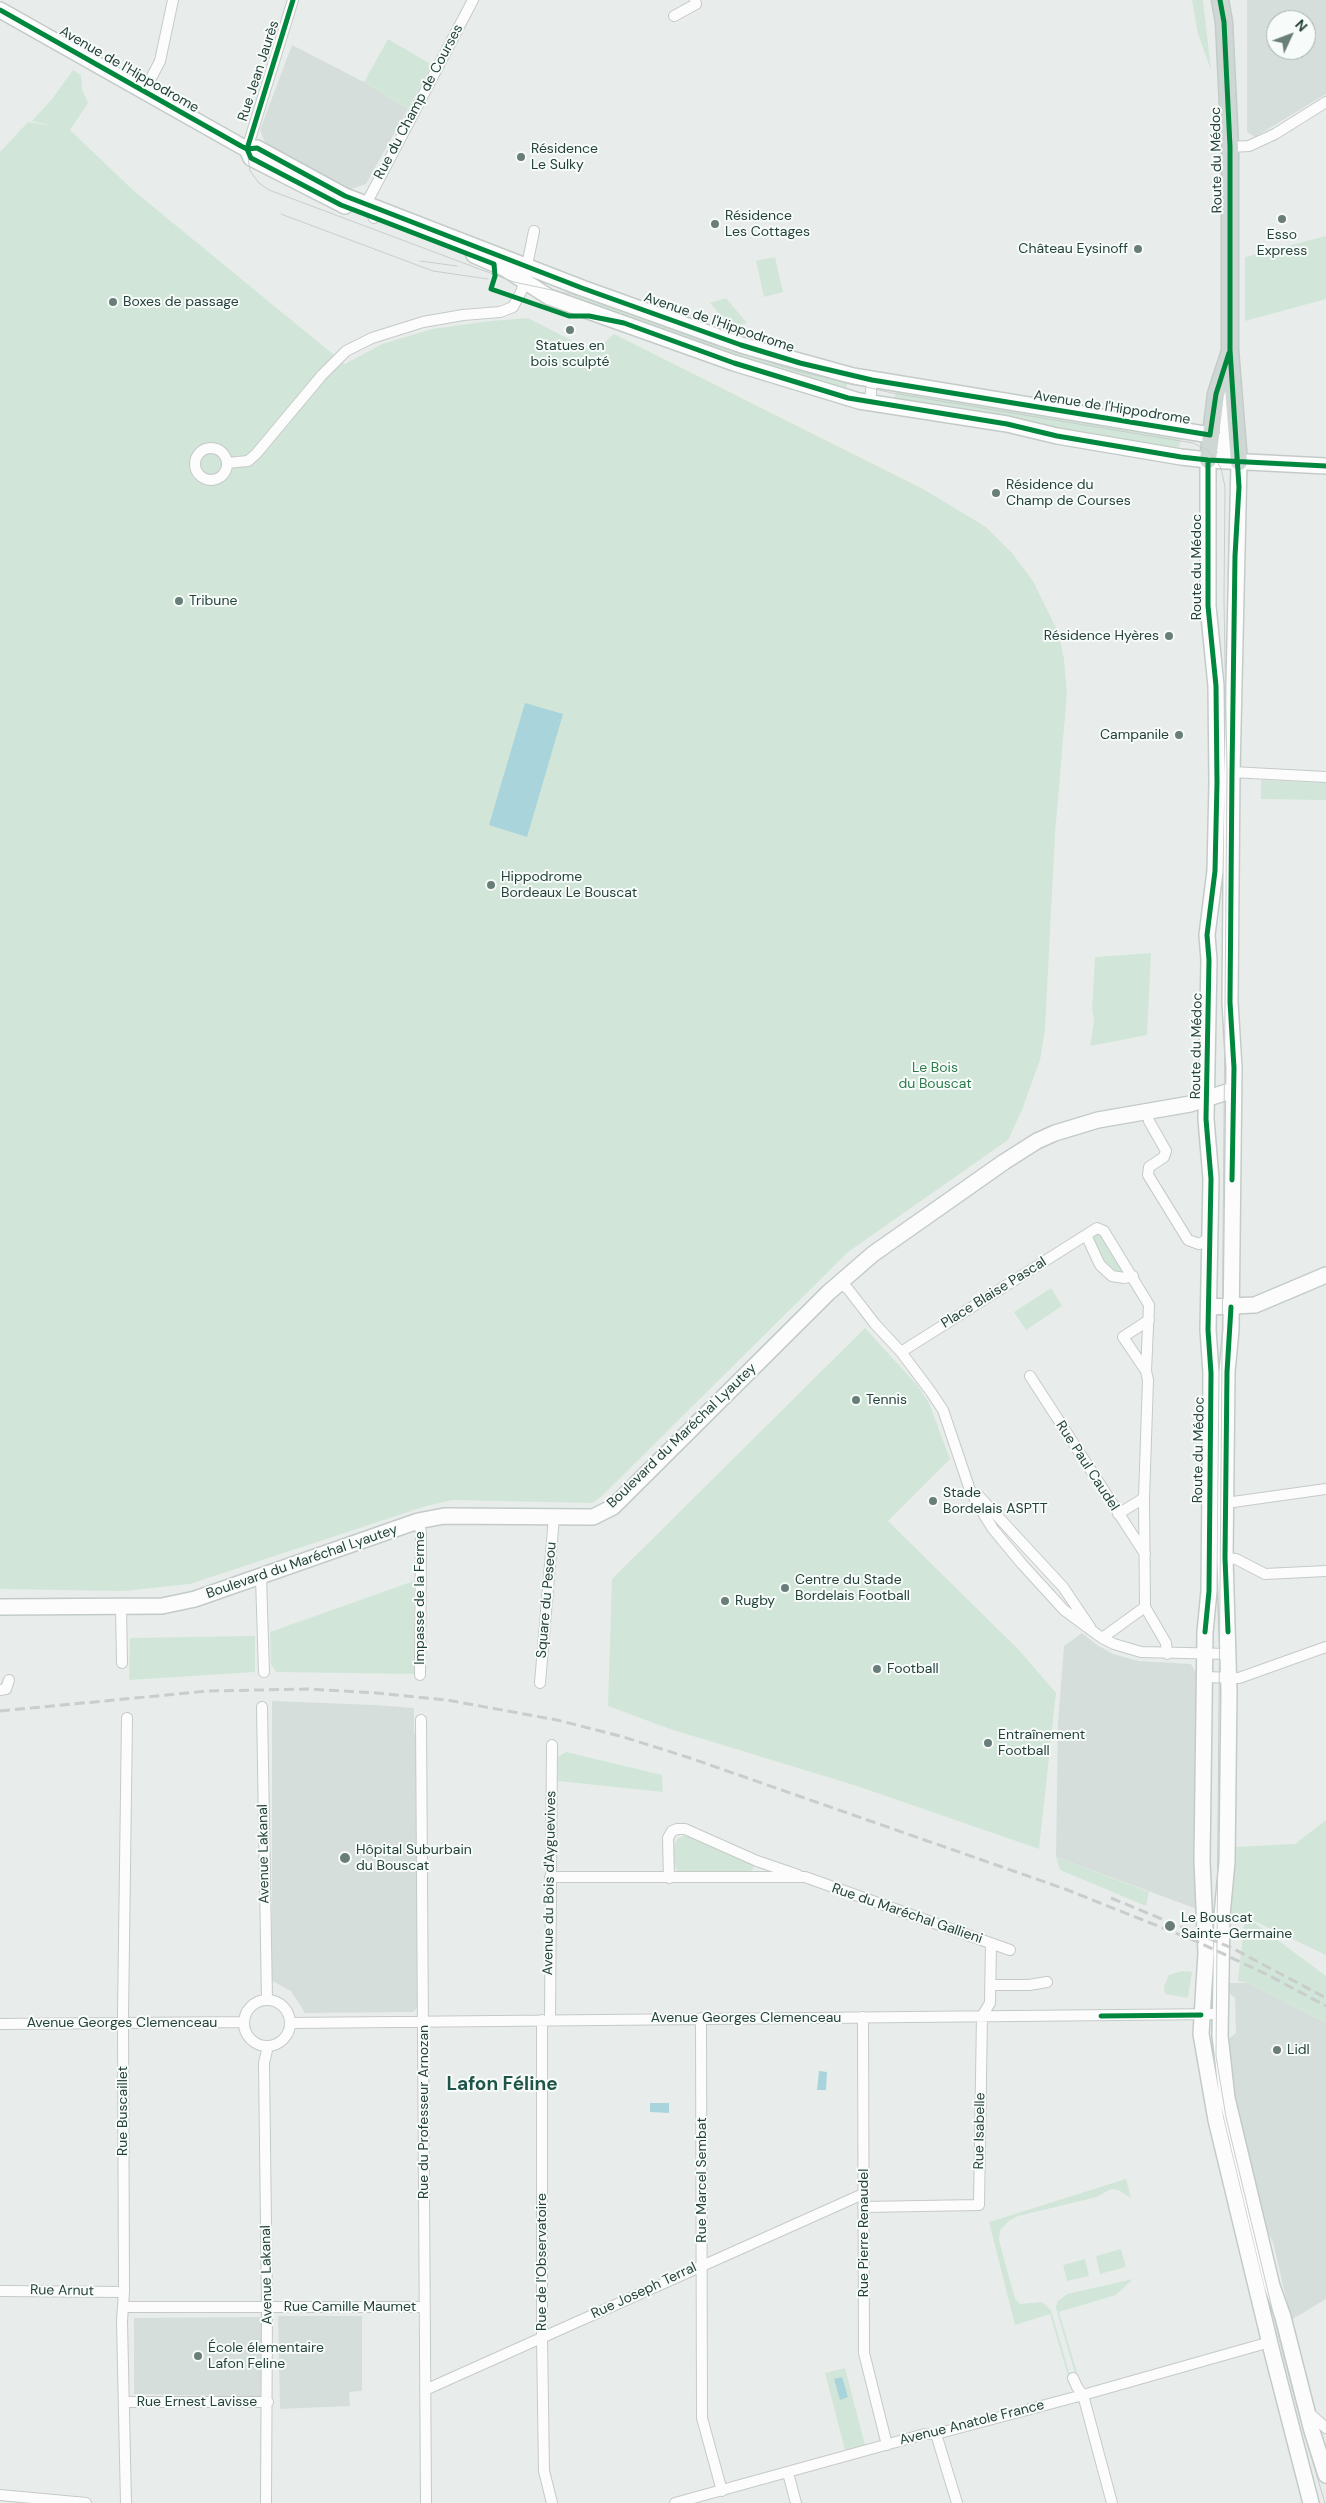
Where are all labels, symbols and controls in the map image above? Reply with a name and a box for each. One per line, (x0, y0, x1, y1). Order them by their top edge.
north arrow (1266, 10, 1316, 60)
text: N (1291, 16, 1311, 35)
street label: Rue Jean Jaurès (235, 19, 283, 123)
street label: Rue du Champ de Courses (371, 22, 467, 182)
street label: Avenue de l'Hippodrome (56, 23, 202, 117)
street label: Route du Médoc (1208, 107, 1226, 213)
place label: Résidence Le Sulky (531, 141, 598, 174)
marker: Résidence Le Sulky (515, 151, 527, 163)
place label: Résidence Les Cottages (725, 208, 810, 240)
marker: Esso Express (1276, 213, 1288, 225)
marker: Résidence Les Cottages (709, 218, 721, 230)
place label: Esso Express (1257, 227, 1307, 260)
place label: Château Eysinoff (1018, 241, 1128, 257)
marker: Château Eysinoff (1132, 243, 1144, 255)
street label: Avenue de l'Hippodrome (641, 289, 797, 357)
place label: Boxes de passage (123, 294, 239, 310)
marker: Boxes de passage (107, 296, 119, 308)
marker: Statues en bois sculpté (564, 324, 576, 336)
place label: Statues en bois sculpté (530, 338, 610, 371)
street label: Avenue de l'Hippodrome (1033, 387, 1191, 429)
place label: Résidence du Champ de Courses (1006, 477, 1131, 510)
marker: Résidence du Champ de Courses (990, 487, 1002, 499)
street label: Route du Médoc (1189, 514, 1205, 620)
place label: Tribune (189, 593, 237, 609)
marker: Tribune (173, 595, 185, 607)
place label: Résidence Hyères (1044, 628, 1159, 644)
marker: Résidence Hyères (1163, 630, 1175, 642)
place label: Campanile (1100, 727, 1169, 743)
marker: Campanile (1173, 729, 1185, 741)
place label: Hippodrome Bordeaux Le Bouscat (501, 869, 637, 902)
marker: Hippodrome Bordeaux Le Bouscat (485, 879, 497, 891)
street label: Route du Médoc (1188, 993, 1206, 1099)
park label: Le Bois du Bouscat (898, 1060, 972, 1092)
street label: Place Blaise Pascal (938, 1254, 1050, 1332)
street label: Boulevard du Maréchal Lyautey (604, 1360, 760, 1512)
place label: Tennis (866, 1392, 907, 1408)
marker: Tennis (850, 1394, 862, 1406)
street label: Route du Médoc (1190, 1397, 1208, 1503)
street label: Rue Paul Caudel (1052, 1418, 1122, 1514)
place label: Stade Bordelais ASPTT (943, 1485, 1047, 1518)
marker: Stade Bordelais ASPTT (927, 1495, 939, 1507)
street label: Boulevard du Maréchal Lyautey (204, 1521, 400, 1603)
street label: Impasse de la Ferme (412, 1531, 428, 1665)
street label: Square du Peseou (534, 1541, 560, 1659)
place label: Centre du Stade Bordelais Football (795, 1572, 910, 1604)
marker: Centre du Stade Bordelais Football (779, 1582, 791, 1594)
place label: Rugby (735, 1593, 775, 1609)
marker: Rugby (719, 1595, 731, 1607)
place label: Football (887, 1661, 939, 1677)
marker: Football (871, 1663, 883, 1675)
place label: Entraînement Football (998, 1727, 1085, 1760)
marker: Entraînement Football (982, 1737, 994, 1749)
street label: Avenue du Bois d'Ayguevives (540, 1790, 560, 1976)
street label: Avenue Lakanal (255, 1804, 273, 1904)
place label: Hôpital Suburbain du Bouscat (356, 1842, 472, 1874)
marker: Hôpital Suburbain du Bouscat (338, 1851, 352, 1865)
street label: Rue du Maréchal Gallieni (829, 1880, 985, 1948)
place label: Le Bouscat Sainte-Germaine (1181, 1910, 1292, 1942)
marker: Le Bouscat Sainte-Germaine (1163, 1919, 1177, 1933)
street label: Avenue Georges Clemenceau (651, 2010, 841, 2026)
street label: Avenue Georges Clemenceau (27, 2015, 217, 2031)
street label: Rue du Professeur Arnozan (416, 2025, 432, 2199)
place label: Lidl (1287, 2042, 1310, 2058)
marker: Lidl (1271, 2044, 1283, 2056)
street label: Rue Buscaillet (115, 2066, 131, 2156)
district label: Lafon Féline (446, 2074, 558, 2096)
street label: Rue Isabelle (971, 2092, 989, 2170)
street label: Rue Marcel Sembat (694, 2117, 710, 2243)
street label: Rue Pierre Renaudel (856, 2169, 872, 2297)
street label: Rue de l'Observatoire (534, 2193, 550, 2331)
street label: Avenue Lakanal (258, 2225, 276, 2325)
street label: Rue Joseph Terral (589, 2259, 699, 2323)
street label: Rue Arnut (30, 2282, 94, 2300)
street label: Rue Camille Maumet (284, 2299, 416, 2315)
place label: École élementaire Lafon Feline (208, 2340, 324, 2372)
marker: École élementaire Lafon Feline (192, 2350, 204, 2362)
street label: Rue Ernest Lavisse (137, 2394, 257, 2410)
street label: Avenue Anatole France (898, 2397, 1046, 2449)

